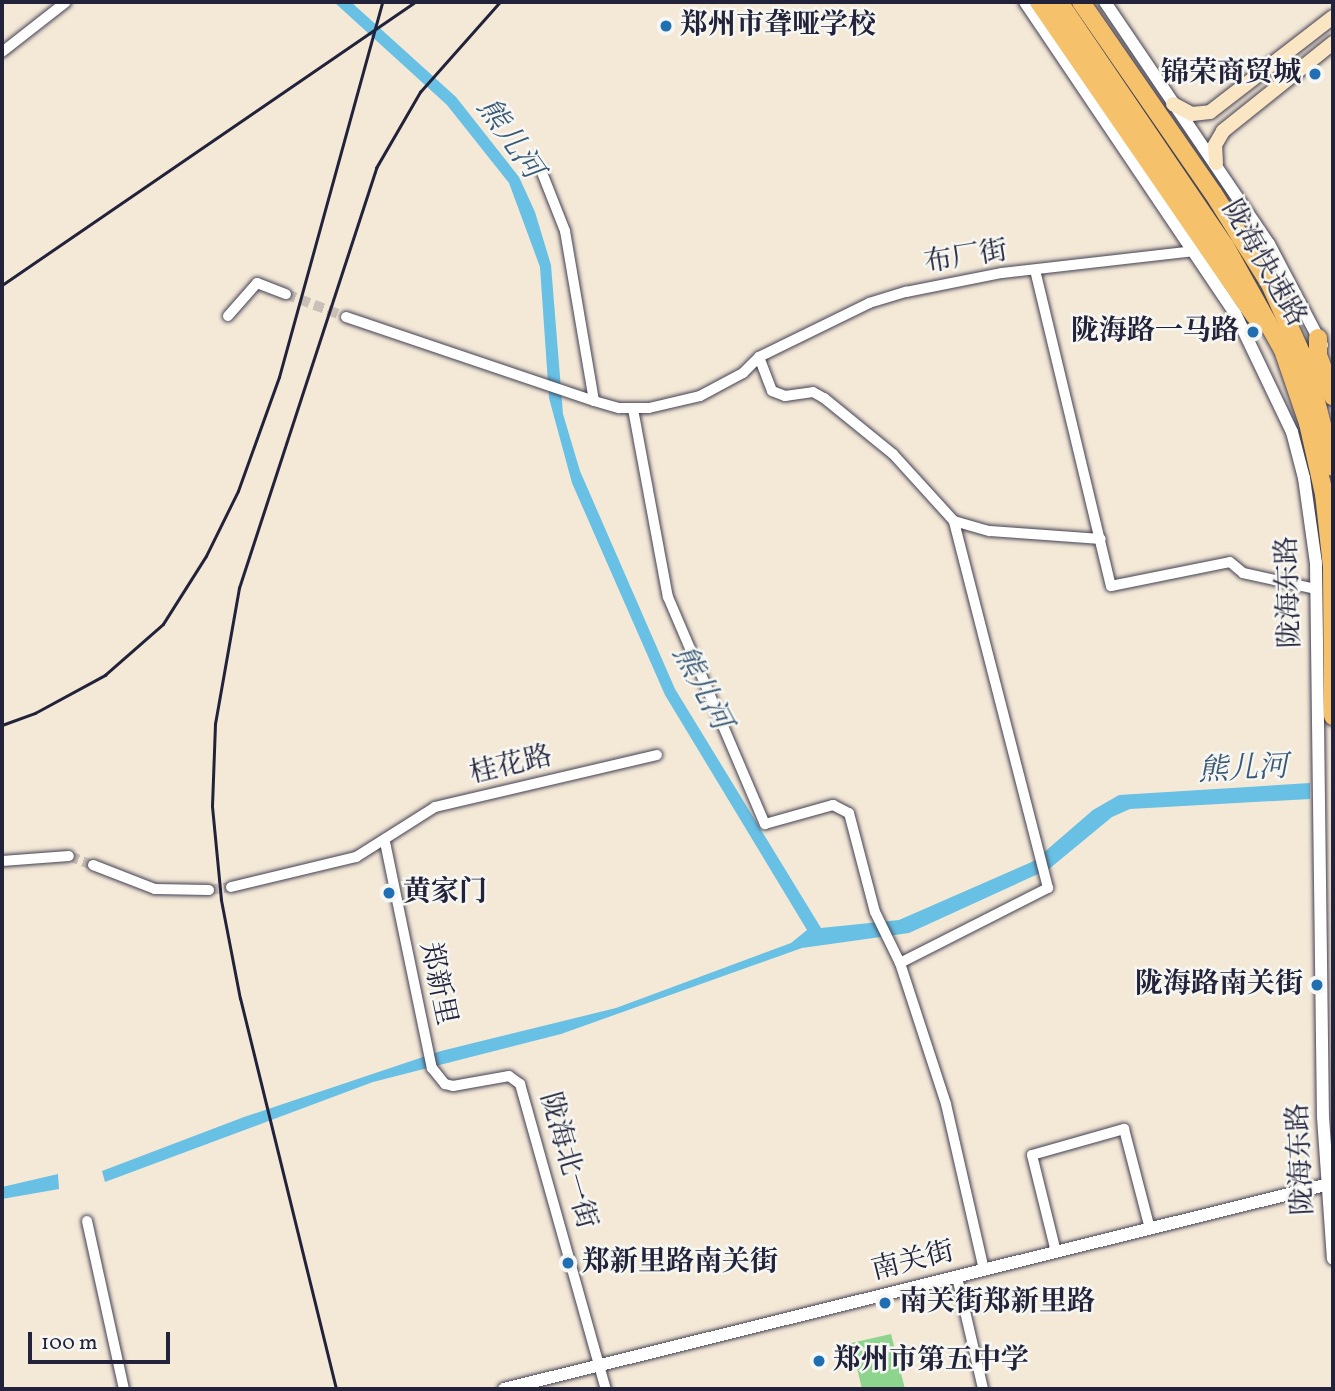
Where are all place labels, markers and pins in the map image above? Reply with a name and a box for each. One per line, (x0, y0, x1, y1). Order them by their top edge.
place label: 郑州市聋哑学校 (680, 9, 876, 43)
marker: 郑州市聋哑学校 (658, 18, 674, 34)
place label: 锦荣商贸城 (1161, 57, 1301, 91)
marker: 锦荣商贸城 (1307, 66, 1323, 82)
place label: 陇海路一马路 (1071, 315, 1239, 349)
marker: 陇海路一马路 (1245, 324, 1261, 340)
place label: 黄家门 (403, 876, 487, 910)
marker: 黄家门 (381, 885, 397, 901)
place label: 陇海路南关街 (1135, 968, 1303, 1002)
marker: 陇海路南关街 (1309, 977, 1325, 993)
place label: 郑新里路南关街 (582, 1246, 778, 1280)
marker: 郑新里路南关街 (560, 1255, 576, 1271)
place label: 南关街郑新里路 (899, 1286, 1095, 1320)
marker: 南关街郑新里路 (877, 1295, 893, 1311)
place label: 郑州市第五中学 (833, 1344, 1029, 1378)
marker: 郑州市第五中学 (811, 1353, 827, 1369)

